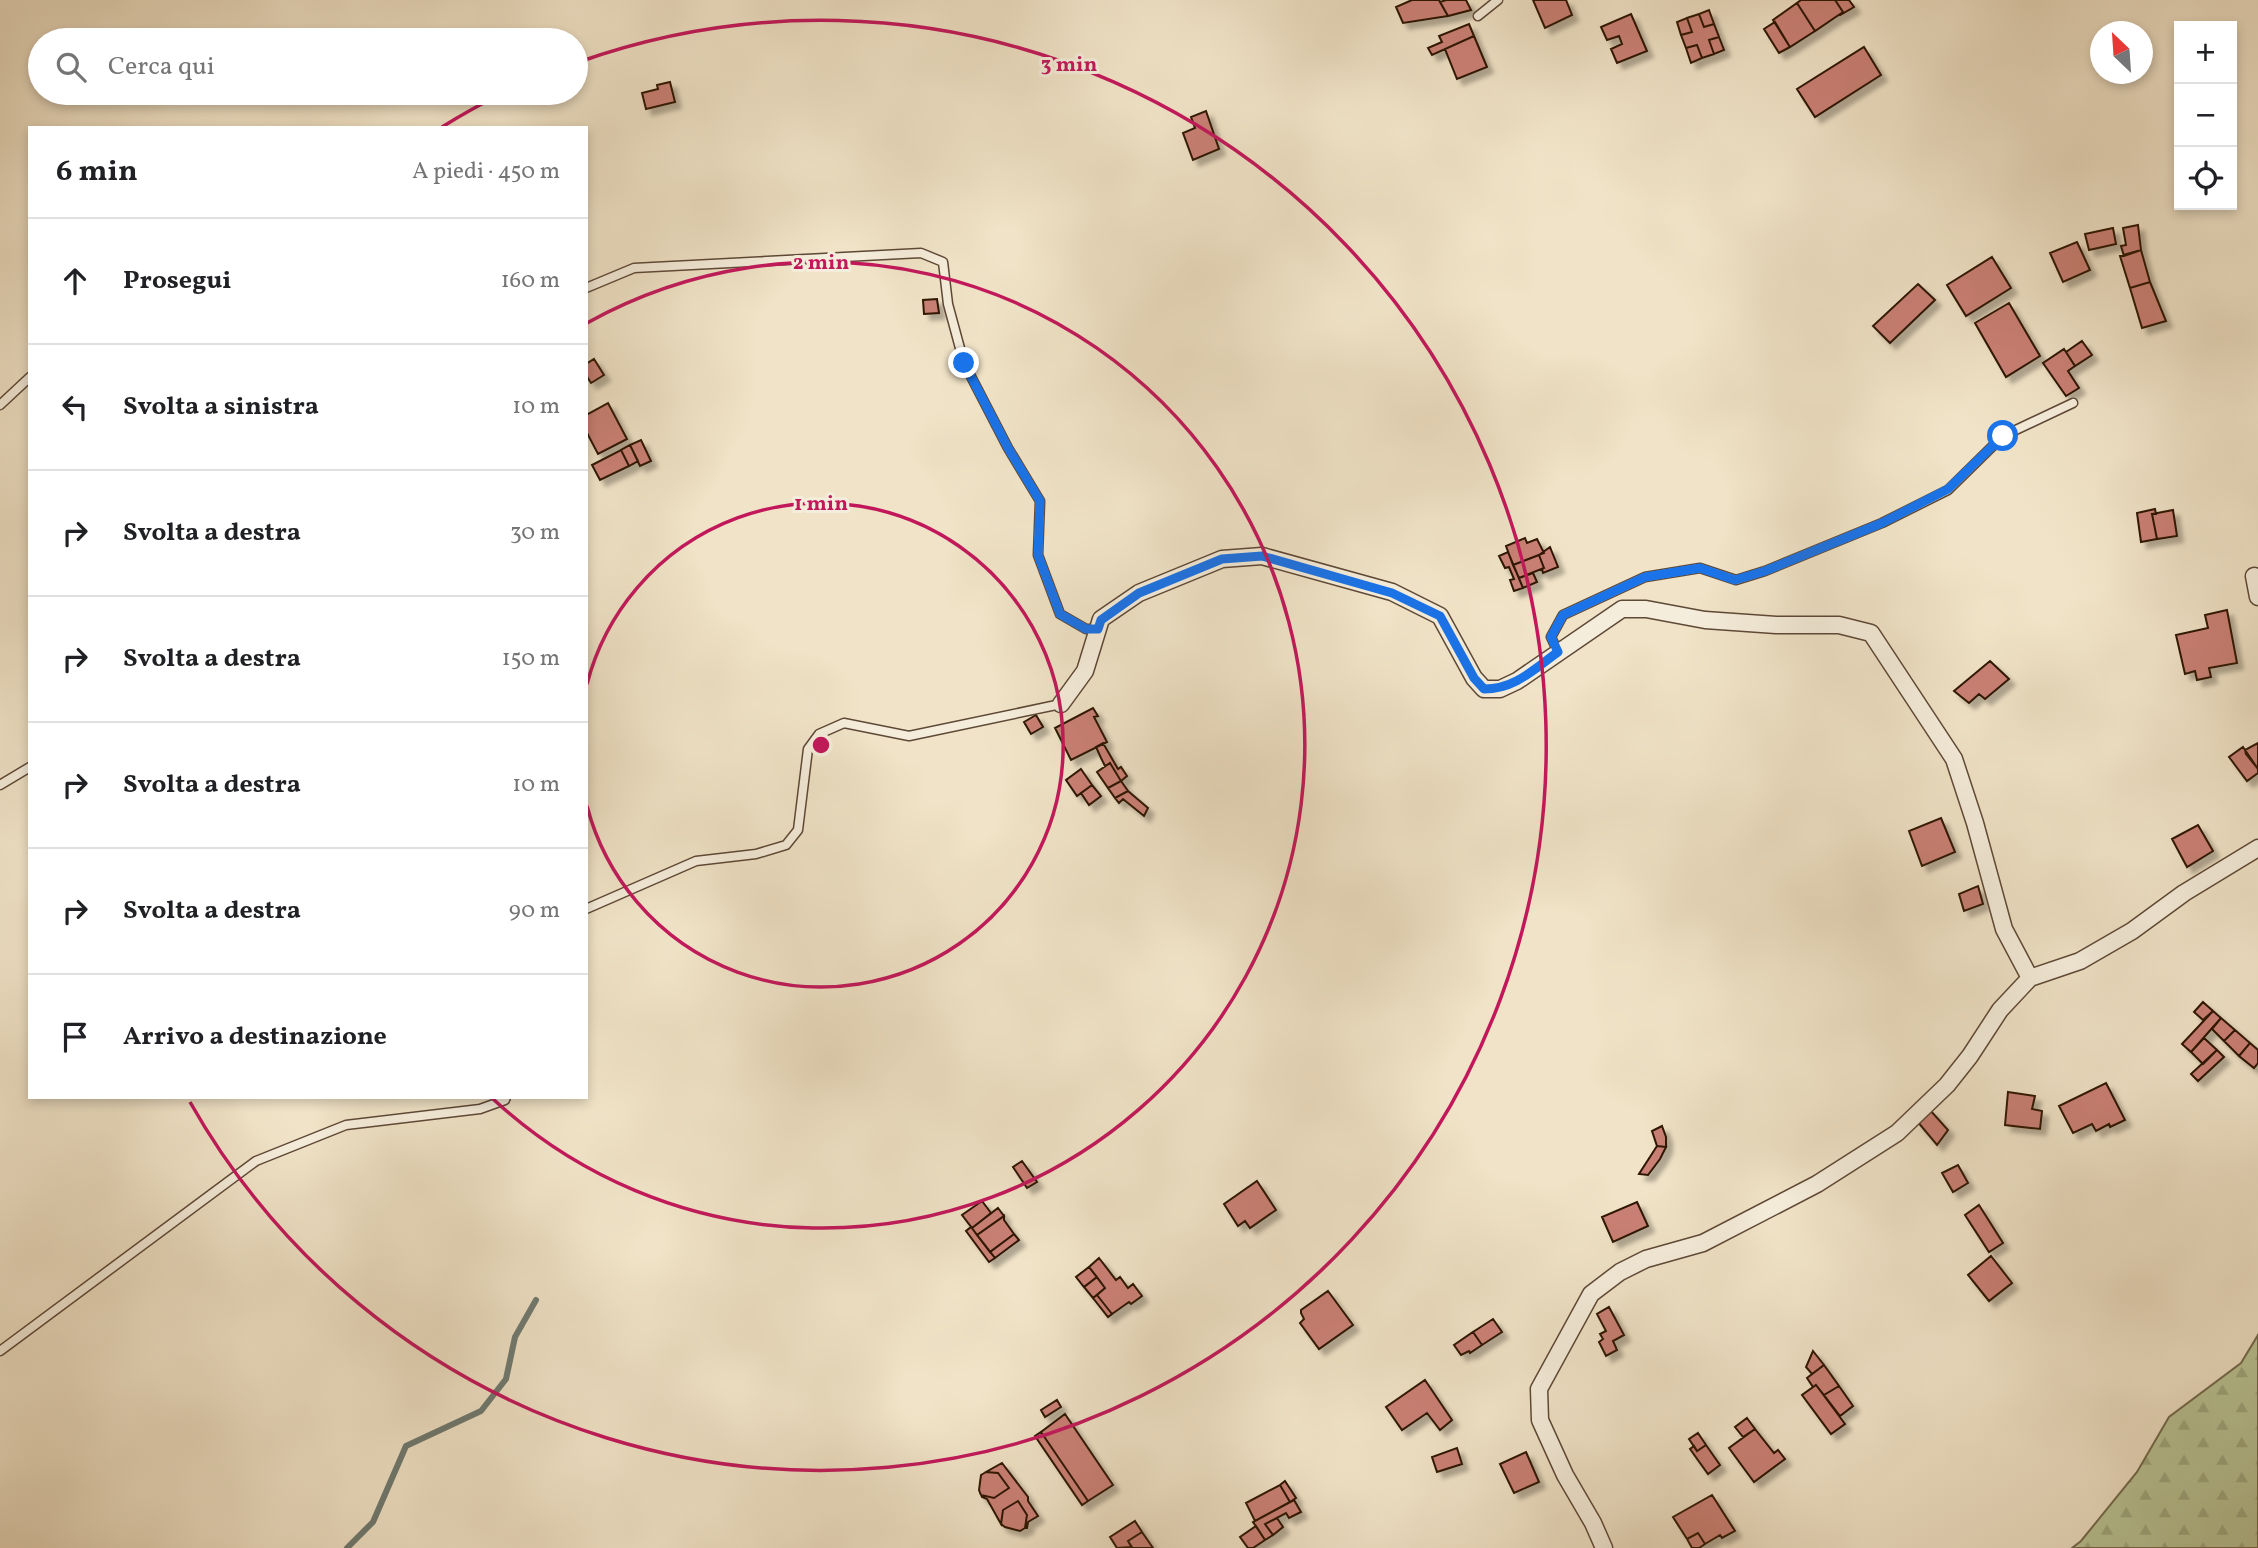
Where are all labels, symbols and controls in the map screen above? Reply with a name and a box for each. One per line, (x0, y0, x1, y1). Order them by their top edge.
north arrow (2090, 21, 2153, 84)
map controls (2174, 21, 2237, 210)
button: + (2174, 21, 2237, 84)
search box (28, 28, 588, 105)
icon: search (52, 48, 90, 86)
text: Cerca qui (108, 49, 215, 85)
text: 3 min (1041, 51, 1097, 80)
button: − (2174, 84, 2237, 147)
button: locate (2174, 147, 2237, 210)
text: 6 min (56, 151, 138, 193)
text: A piedi · 450 m (412, 156, 560, 188)
text: 2 min (793, 249, 849, 278)
icon: ahead (56, 262, 94, 300)
text: Prosegui (123, 263, 231, 299)
text: 160 m (501, 265, 560, 297)
route end (948, 347, 979, 378)
icon: left (56, 388, 94, 426)
text: Svolta a sinistra (123, 389, 319, 425)
text: 10 m (512, 391, 560, 423)
route start (1987, 420, 2018, 451)
text: 1 min (794, 490, 848, 519)
icon: right (56, 514, 94, 552)
text: Svolta a destra (123, 515, 301, 551)
text: 30 m (510, 517, 560, 549)
icon: right (56, 640, 94, 678)
text: Svolta a destra (123, 641, 301, 677)
text: 150 m (502, 643, 560, 675)
centre of rings (809, 733, 833, 757)
icon: right (56, 766, 94, 804)
text: Svolta a destra (123, 767, 301, 803)
text: 10 m (512, 769, 560, 801)
icon: right (56, 892, 94, 930)
text: Svolta a destra (123, 893, 301, 929)
text: 90 m (509, 895, 560, 927)
icon: arrive (56, 1018, 94, 1056)
text: Arrivo a destinazione (123, 1019, 387, 1055)

